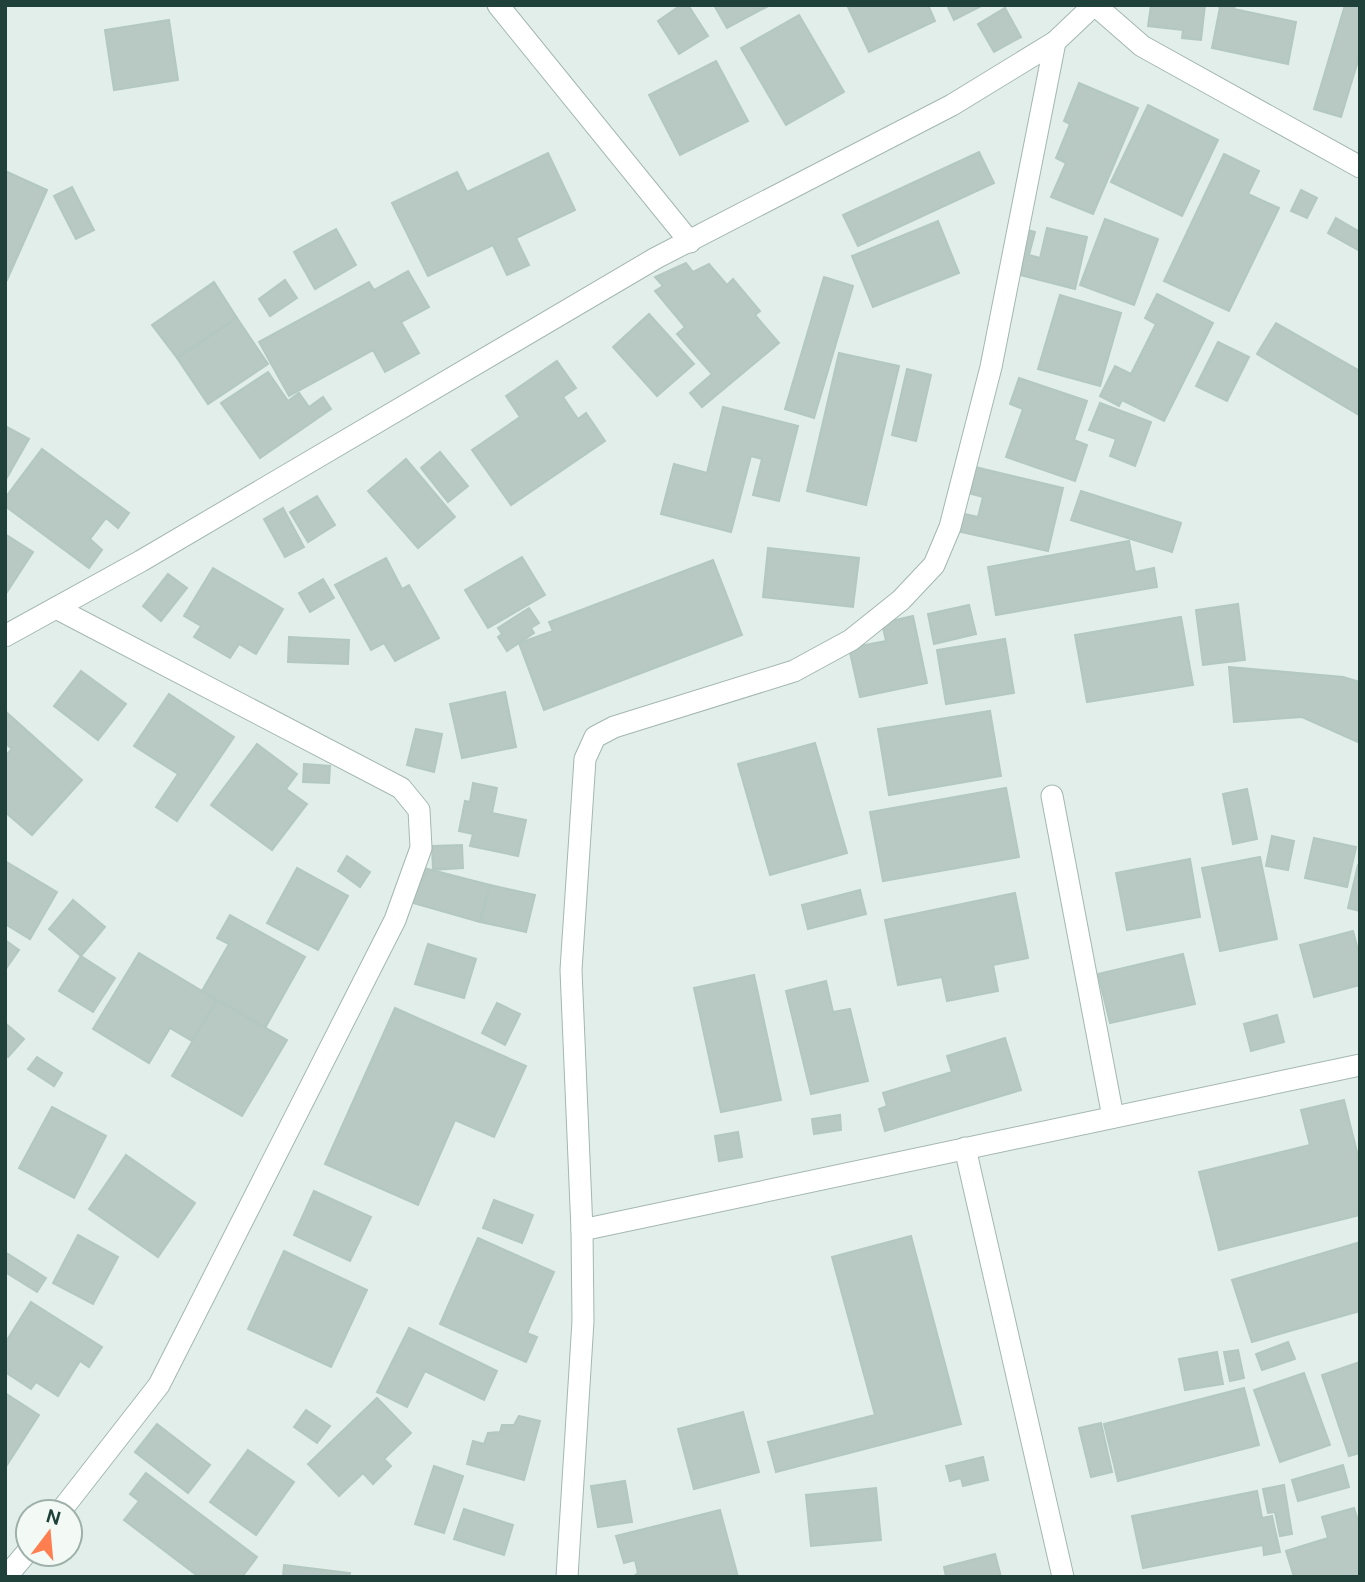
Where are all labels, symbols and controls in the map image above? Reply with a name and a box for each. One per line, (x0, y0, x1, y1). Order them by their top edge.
north arrow (14, 1498, 84, 1568)
text: N (43, 1503, 64, 1531)

